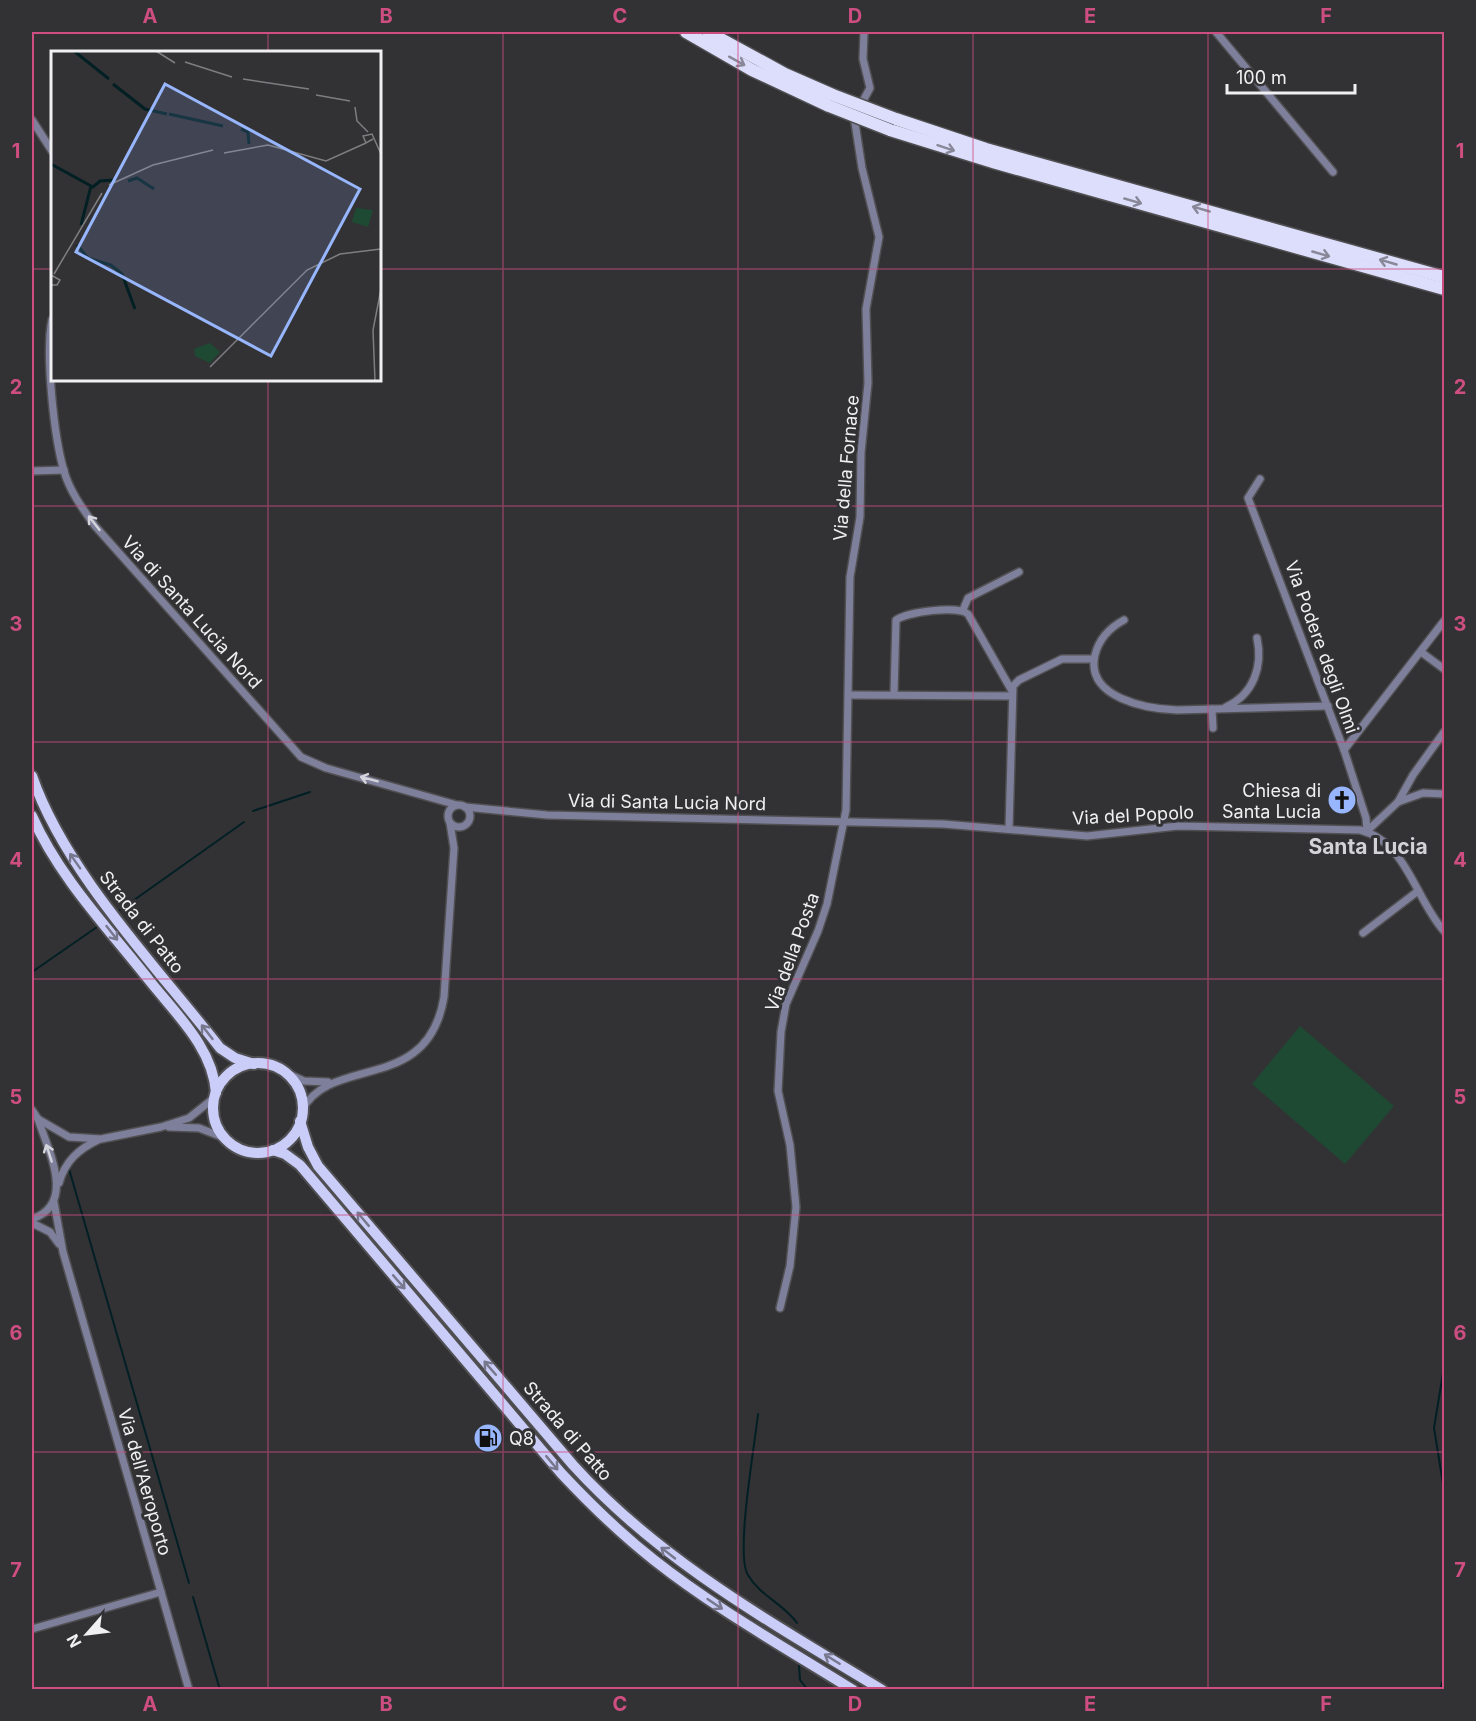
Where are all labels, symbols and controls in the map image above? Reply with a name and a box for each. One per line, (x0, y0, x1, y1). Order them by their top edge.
text: A (143, 4, 158, 28)
text: B (379, 4, 393, 28)
text: C (613, 4, 627, 28)
text: D (848, 4, 862, 28)
text: E (1084, 4, 1096, 28)
text: F (1320, 4, 1332, 28)
inset map (51, 51, 381, 381)
one-way arrow (728, 55, 745, 67)
scale bar (1227, 57, 1354, 95)
text: 100 m (1236, 67, 1287, 88)
text: 1 (12, 139, 20, 163)
text: 1 (1456, 139, 1464, 163)
one-way arrow (936, 143, 955, 154)
one-way arrow (1123, 196, 1142, 207)
one-way arrow (1191, 202, 1210, 214)
one-way arrow (1311, 249, 1330, 260)
one-way arrow (1379, 255, 1398, 267)
text: 2 (10, 375, 22, 399)
text: 2 (1454, 375, 1466, 399)
street label: Via della Fornace (829, 394, 863, 542)
one-way arrow (87, 515, 100, 531)
street label: Via di Santa Lucia Nord (118, 531, 266, 693)
street label: Via Podere degli Olmi (1281, 558, 1363, 736)
text: 3 (10, 612, 22, 636)
text: 3 (1454, 612, 1466, 636)
one-way arrow (360, 773, 379, 785)
place label: Chiesa di Santa Lucia (1222, 780, 1321, 822)
church icon: Chiesa di Santa Lucia (1326, 784, 1358, 816)
street label: Via di Santa Lucia Nord (568, 790, 766, 814)
street label: Via del Popolo (1072, 801, 1194, 829)
district label: Santa Lucia (1308, 834, 1428, 859)
text: 4 (9, 848, 23, 872)
text: 4 (1453, 848, 1467, 872)
one-way arrow (69, 853, 81, 870)
street label: Strada di Patto (95, 866, 189, 978)
street label: Via della Posta (761, 890, 823, 1014)
one-way arrow (105, 925, 118, 941)
one-way arrow (201, 1024, 214, 1040)
text: 5 (10, 1085, 22, 1109)
text: 5 (1454, 1085, 1466, 1109)
one-way arrow (43, 1144, 54, 1163)
one-way arrow (356, 1212, 370, 1227)
one-way arrow (392, 1274, 405, 1290)
text: 6 (10, 1321, 23, 1345)
text: 6 (1454, 1321, 1467, 1345)
one-way arrow (483, 1361, 497, 1376)
street label: Strada di Patto (519, 1377, 617, 1485)
street label: Via dell'Aeroporto (114, 1406, 176, 1558)
fuel station icon: Q8 (472, 1422, 504, 1454)
place label: Q8 (509, 1428, 534, 1449)
one-way arrow (546, 1455, 559, 1471)
one-way arrow (660, 1547, 676, 1560)
text: 7 (10, 1558, 22, 1582)
text: 7 (1454, 1558, 1466, 1582)
one-way arrow (706, 1598, 723, 1610)
north arrow (57, 1604, 117, 1664)
text: N (62, 1631, 85, 1651)
one-way arrow (824, 1652, 841, 1664)
text: A (143, 1692, 158, 1716)
text: B (379, 1692, 393, 1716)
text: C (613, 1692, 627, 1716)
text: D (848, 1692, 862, 1716)
text: E (1084, 1692, 1096, 1716)
text: F (1320, 1692, 1332, 1716)

